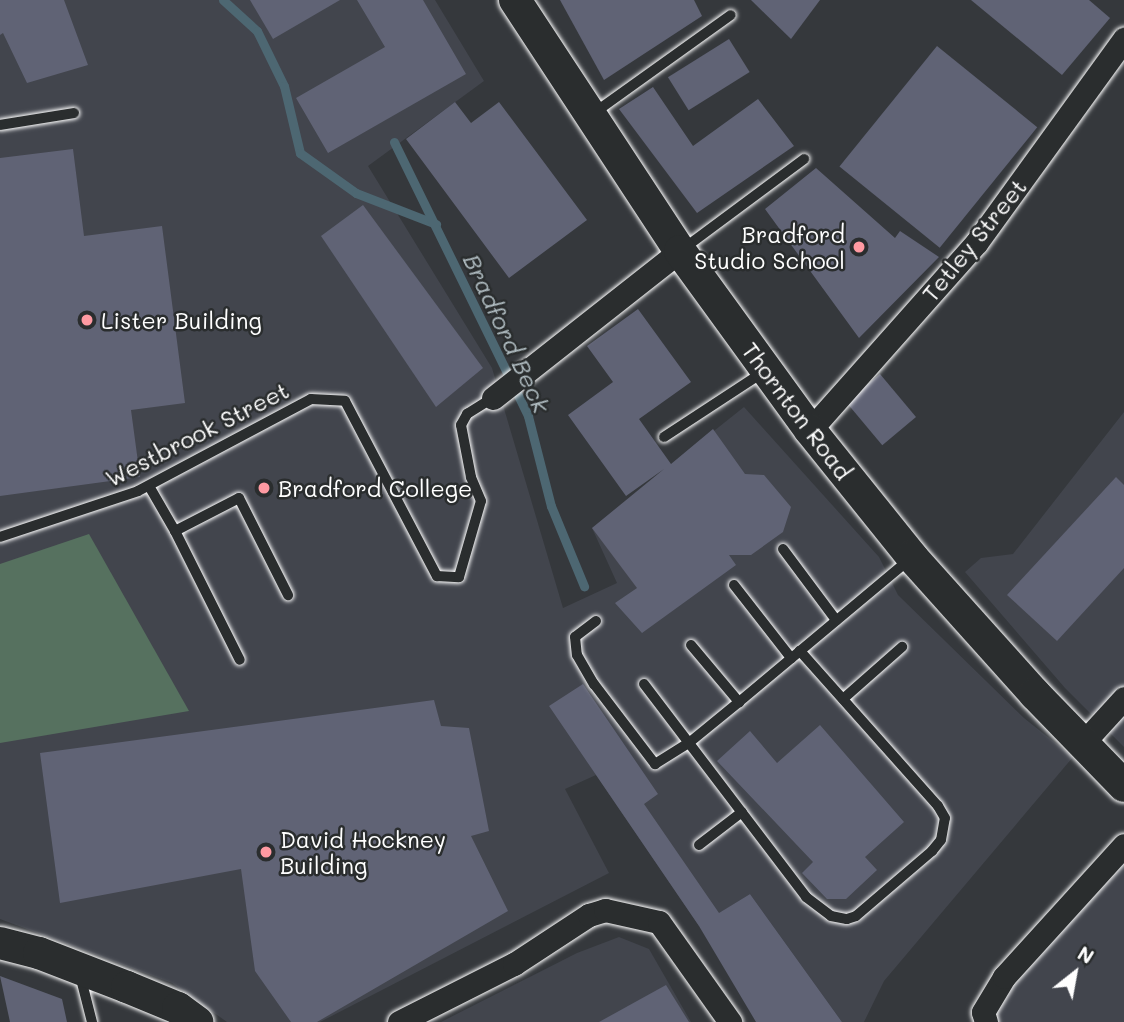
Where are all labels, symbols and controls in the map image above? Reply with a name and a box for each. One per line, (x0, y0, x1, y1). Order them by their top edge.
street label: Tetley Street (916, 173, 1032, 307)
place label: Bradford Studio School (694, 220, 845, 274)
marker: Bradford Studio School (851, 239, 867, 255)
water label: Bradford Beck (458, 249, 556, 417)
place label: Lister Building (101, 306, 262, 334)
marker: Lister Building (79, 312, 95, 328)
street label: Thornton Road (736, 337, 858, 485)
street label: Westbrook Street (101, 376, 293, 492)
place label: Bradford College (278, 474, 472, 502)
marker: Bradford College (256, 480, 272, 496)
place label: David Hockney Building (280, 825, 446, 879)
marker: David Hockney Building (258, 844, 274, 860)
north arrow (1040, 938, 1110, 1008)
text: N (1073, 940, 1099, 969)

